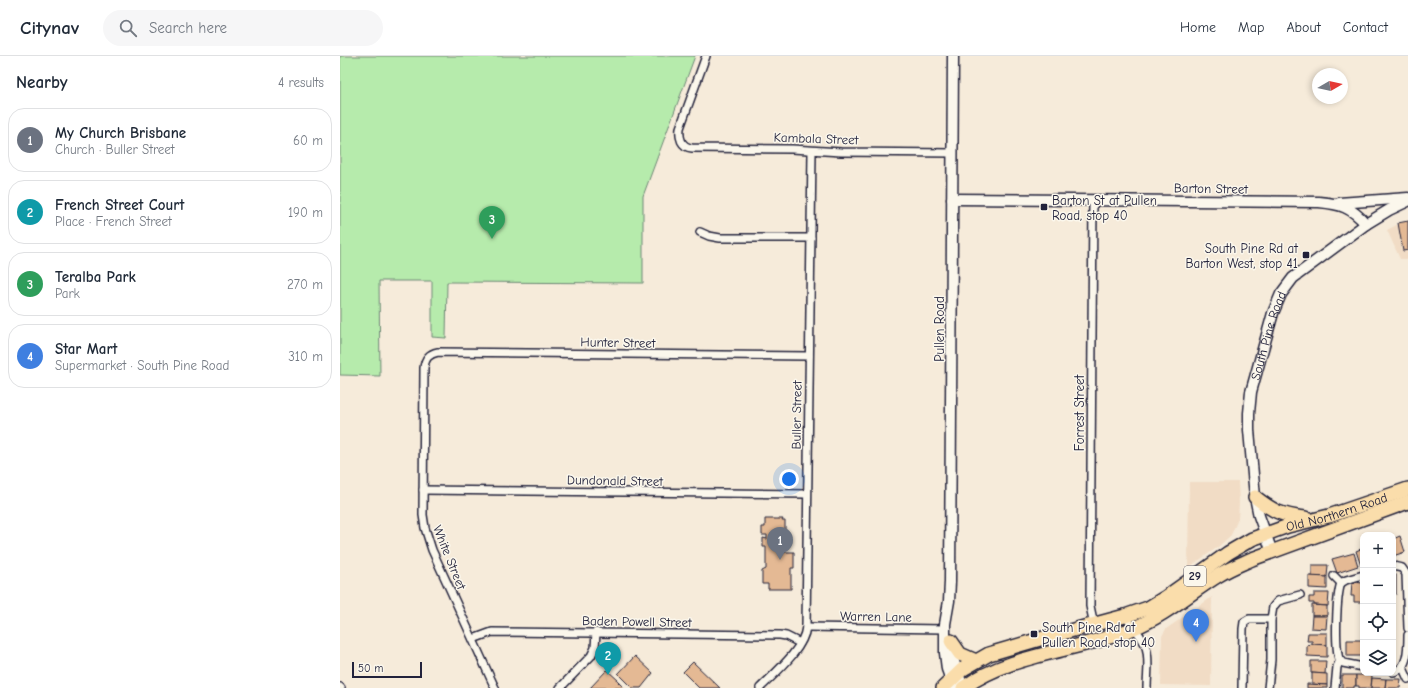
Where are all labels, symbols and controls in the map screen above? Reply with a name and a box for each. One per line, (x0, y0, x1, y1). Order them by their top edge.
search box (103, 10, 383, 46)
text: Citynav (20, 17, 79, 39)
icon: search (117, 17, 139, 39)
text: Search here (149, 19, 227, 37)
text: Home (1180, 19, 1216, 36)
text: Map (1238, 19, 1264, 36)
text: About (1286, 19, 1321, 36)
text: Contact (1343, 19, 1388, 36)
north arrow (1312, 68, 1348, 104)
text: Nearby (16, 73, 67, 92)
text: 4 results (278, 75, 324, 90)
text: My Church Brisbane (55, 124, 186, 142)
street label: Kambala Street (773, 130, 860, 148)
text: 1 (27, 133, 33, 148)
text: 60 m (293, 133, 323, 148)
text: Church · Buller Street (55, 142, 175, 157)
street label: Barton Street (1174, 180, 1250, 197)
place label: Barton St at Pullen Road, stop 40 (1052, 193, 1157, 223)
text: French Street Court (55, 196, 184, 214)
marker: Barton St at Pullen Road, stop 40 (1039, 202, 1049, 212)
text: 2 (27, 205, 33, 220)
text: 190 m (288, 205, 323, 220)
pin: 3 (479, 206, 505, 239)
text: Place · French Street (55, 214, 172, 229)
place label: South Pine Rd at Barton West, stop 41 (1186, 241, 1299, 271)
marker: South Pine Rd at Barton West, stop 41 (1301, 250, 1311, 260)
text: Teralba Park (55, 268, 136, 286)
text: 3 (27, 277, 33, 292)
text: 270 m (287, 277, 323, 292)
text: Park (55, 286, 80, 301)
street label: South Pine Road (1248, 289, 1289, 382)
street label: Pullen Road (932, 296, 947, 362)
street label: Hunter Street (580, 334, 657, 351)
text: Star Mart (55, 340, 117, 358)
text: 4 (27, 349, 33, 364)
text: 310 m (288, 349, 323, 364)
text: Supermarket · South Pine Road (55, 358, 229, 373)
street label: Forrest Street (1072, 374, 1087, 451)
street label: Buller Street (788, 379, 805, 450)
your location (779, 469, 799, 489)
street label: Dundonald Street (567, 472, 665, 489)
street label: Old Northern Road (1284, 490, 1389, 534)
street label: White Street (430, 523, 470, 593)
pin: 1 (767, 527, 793, 560)
map controls (1360, 532, 1396, 676)
button: + (1360, 532, 1396, 568)
road number: 29 (1184, 566, 1206, 586)
button: − (1360, 568, 1396, 604)
button: locate (1360, 604, 1396, 640)
street label: Warren Lane (840, 608, 913, 625)
pin: 4 (1183, 609, 1209, 642)
street label: Baden Powell Street (582, 613, 693, 630)
place label: South Pine Rd at Pullen Road, stop 40 (1042, 620, 1155, 650)
marker: South Pine Rd at Pullen Road, stop 40 (1029, 629, 1039, 639)
button: layers (1360, 640, 1396, 676)
pin: 2 (595, 642, 621, 675)
scale bar (352, 660, 422, 679)
text: 50 m (358, 662, 383, 675)

